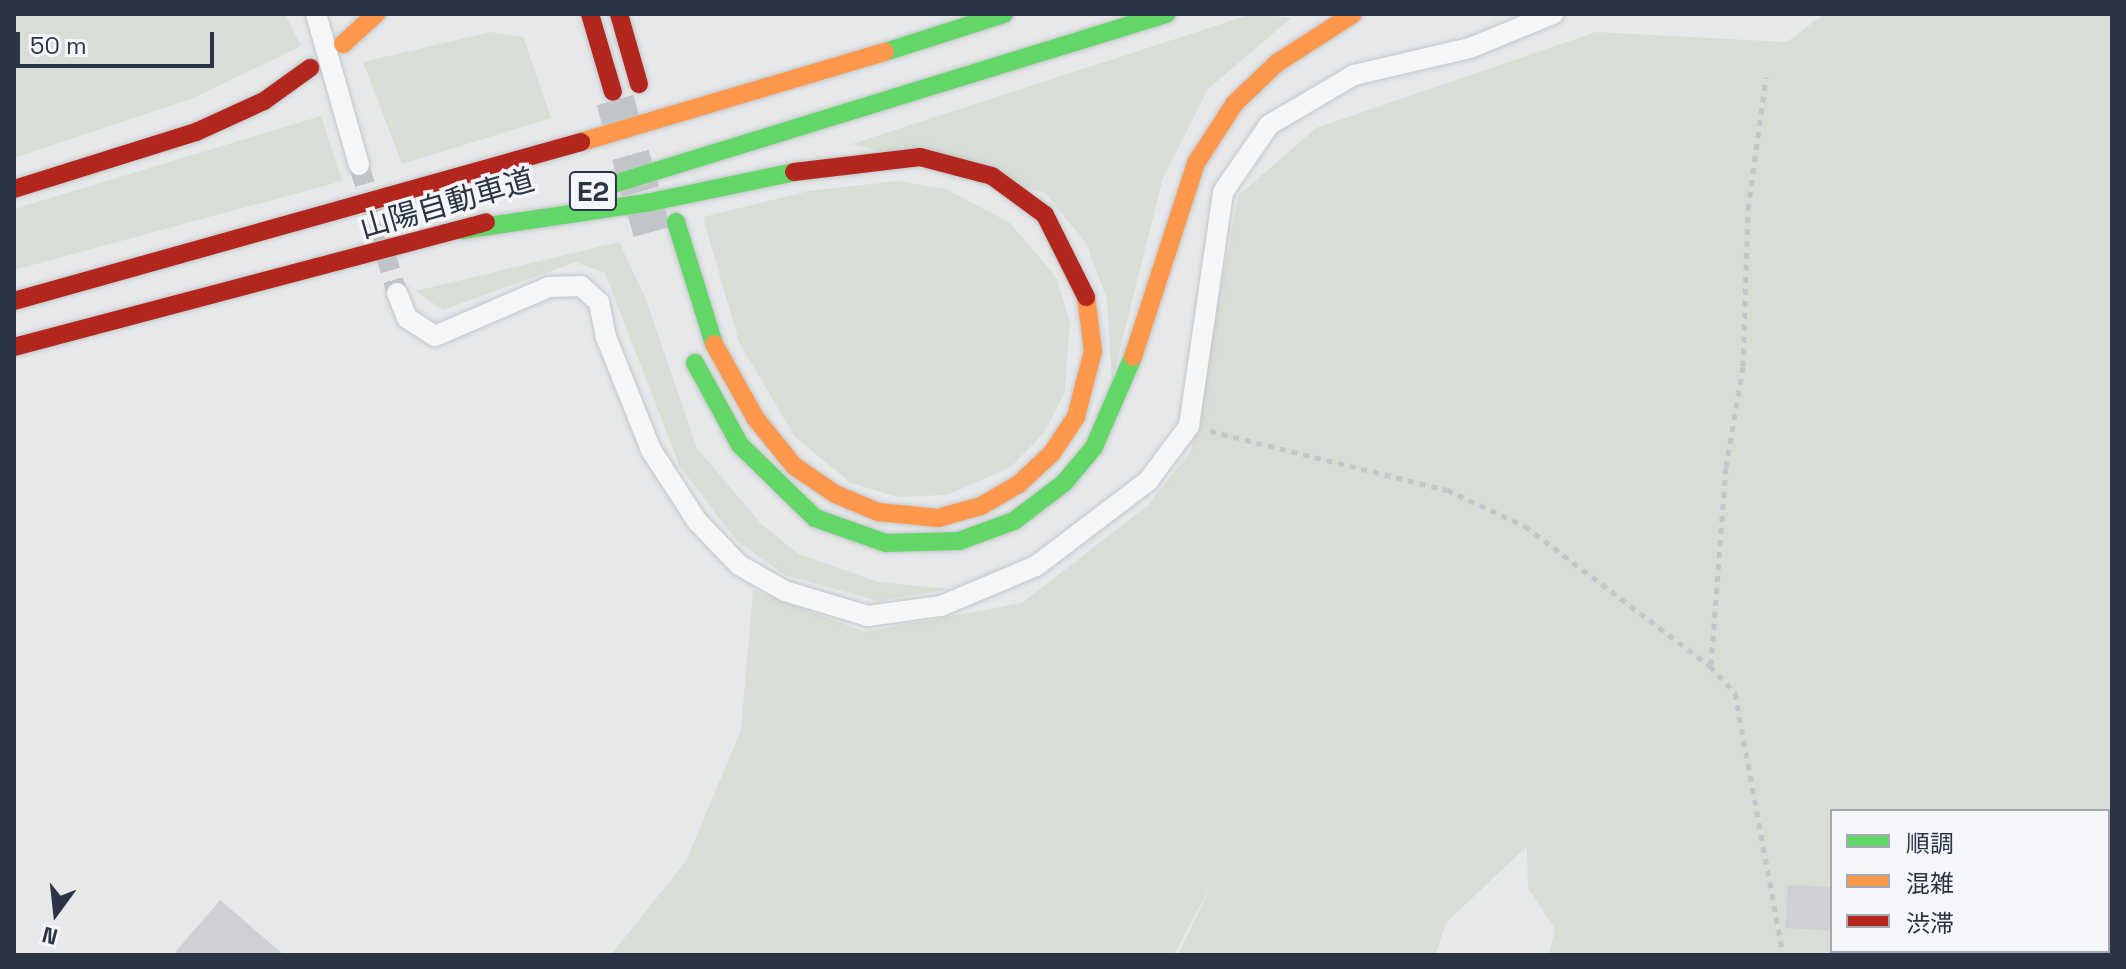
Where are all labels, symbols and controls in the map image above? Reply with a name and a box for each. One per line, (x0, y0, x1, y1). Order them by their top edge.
scale bar (20, 16, 218, 66)
text: 50 m (30, 30, 87, 61)
street label: 山陽自動車道 (356, 162, 538, 246)
road number: E2 (567, 167, 619, 215)
legend (1830, 809, 2110, 953)
text: 順調 (1906, 828, 1954, 859)
text: 混雑 (1906, 868, 1954, 899)
north arrow (16, 873, 96, 953)
text: 渋滞 (1906, 908, 1954, 939)
text: N (39, 921, 61, 952)

